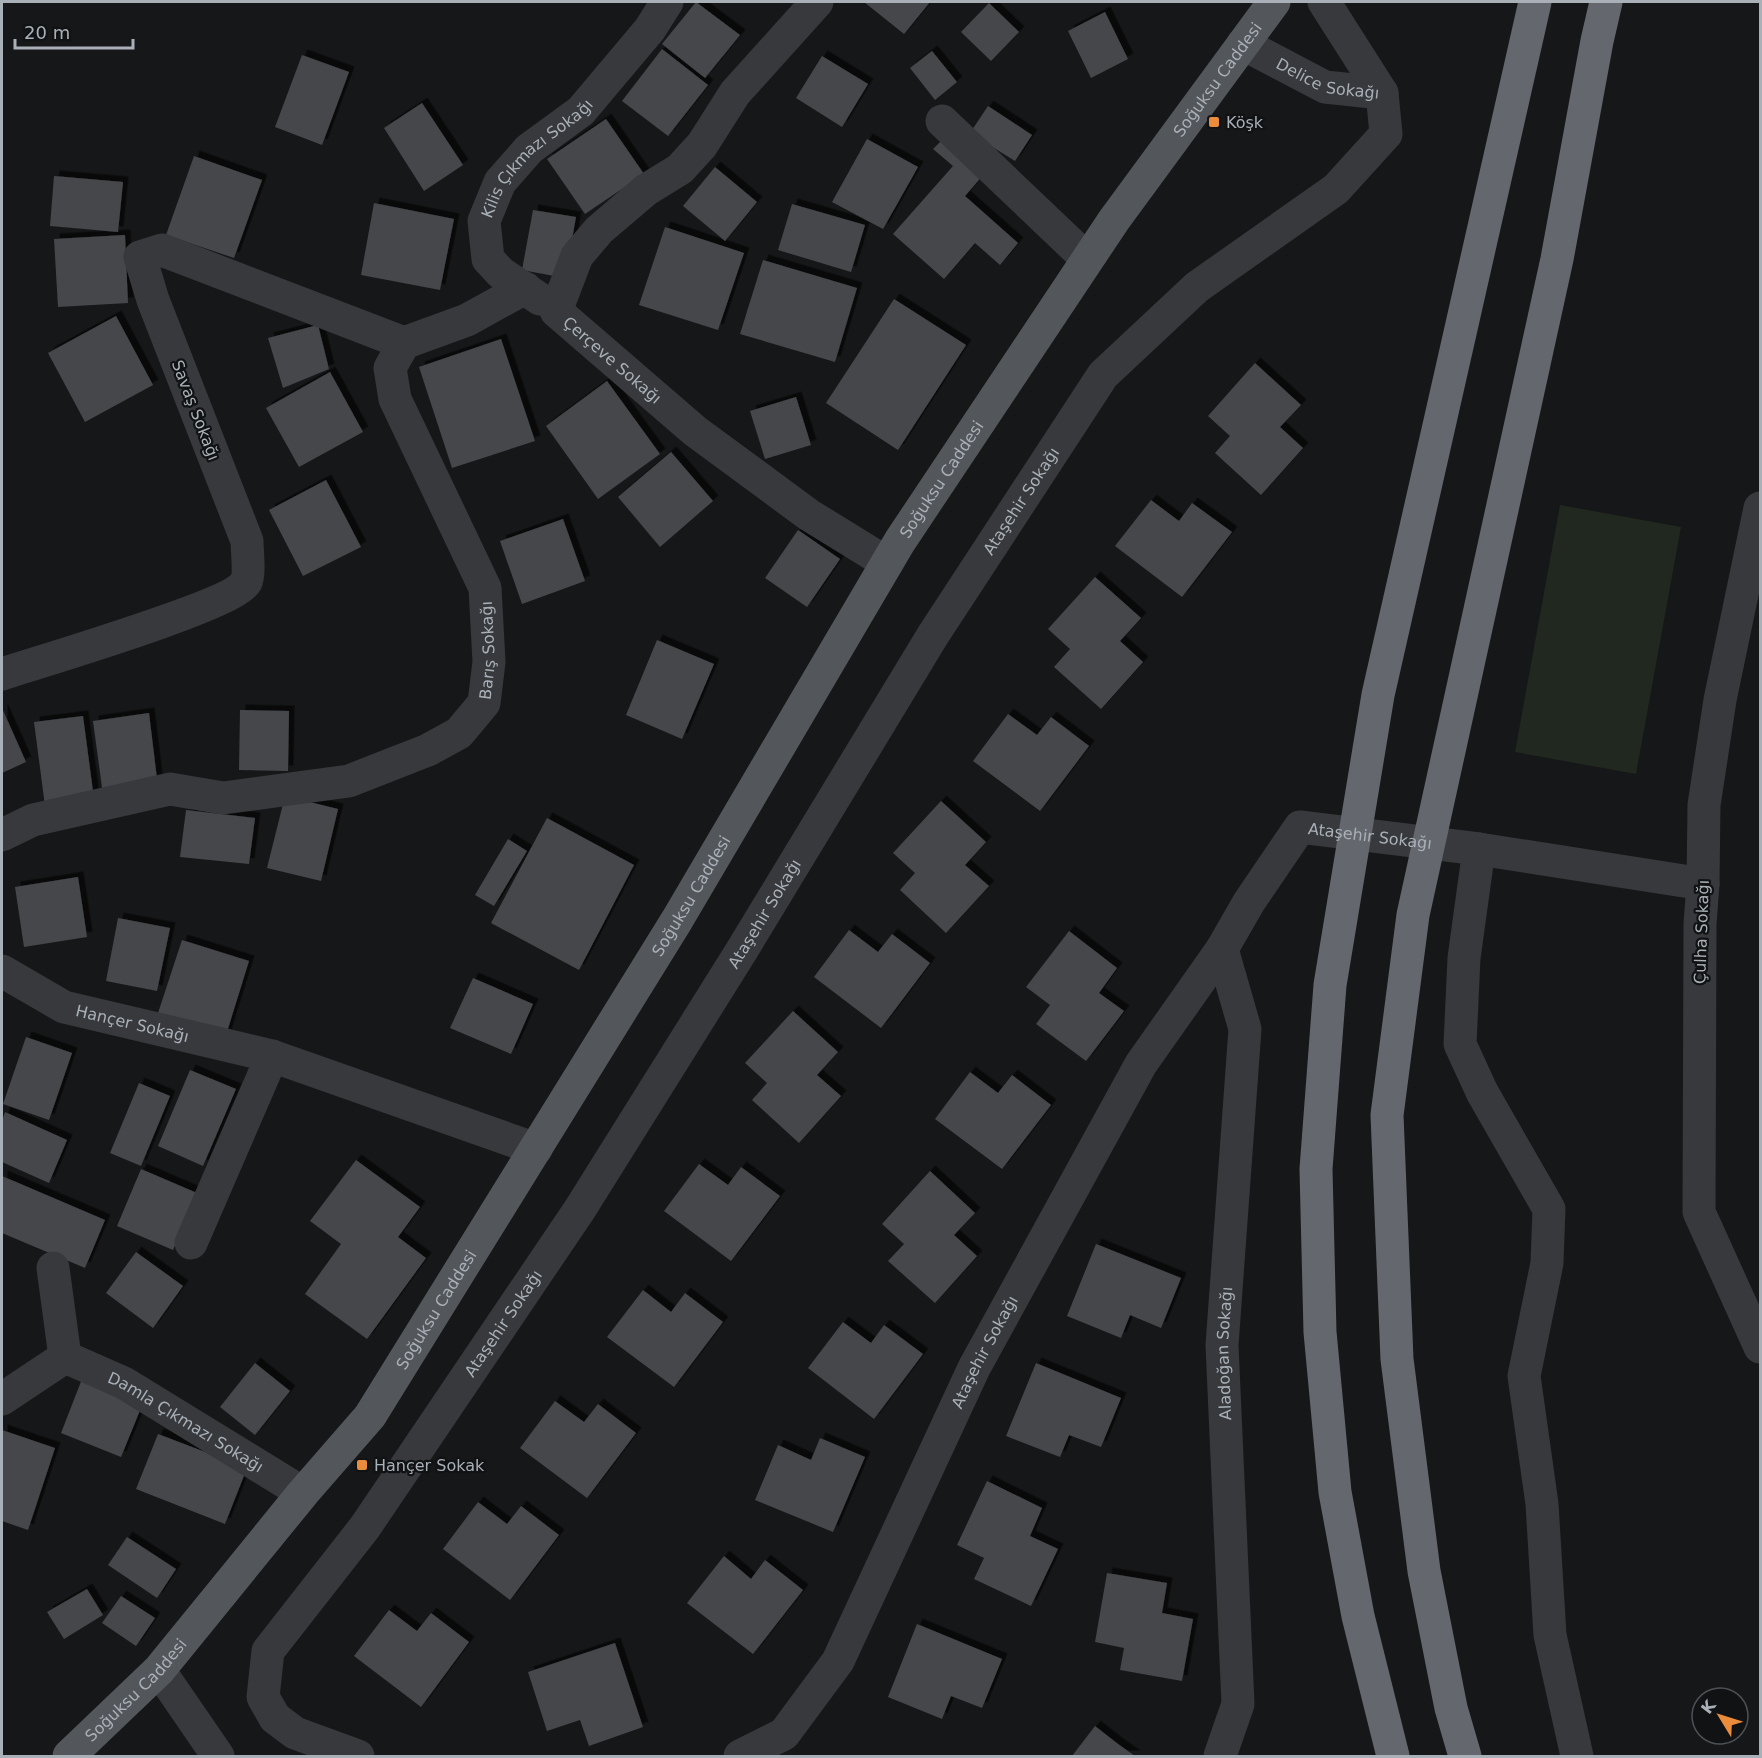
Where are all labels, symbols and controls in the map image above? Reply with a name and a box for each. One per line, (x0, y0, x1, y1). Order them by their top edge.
scale bar (15, 12, 134, 50)
street label: Soğuksu Caddesi (1169, 19, 1266, 141)
text: 20 m (24, 22, 70, 43)
street label: Delice Sokağı (1273, 54, 1380, 103)
street label: Kilis Çıkmazı Sokağı (477, 95, 597, 221)
place label: Köşk (1226, 113, 1264, 132)
marker: Köşk (1207, 115, 1221, 129)
street label: Çerçeve Sokağı (559, 313, 665, 408)
street label: Savaş Sokağı (168, 357, 223, 463)
street label: Soğuksu Caddesi (896, 417, 987, 542)
street label: Ataşehir Sokağı (979, 444, 1063, 558)
street label: Barış Sokağı (476, 601, 499, 701)
street label: Ataşehir Sokağı (1307, 819, 1433, 853)
street label: Soğuksu Caddesi (648, 832, 735, 960)
street label: Ataşehir Sokağı (724, 856, 805, 972)
street label: Çulha Sokağı (1690, 880, 1713, 984)
street label: Hançer Sokağı (74, 1001, 191, 1046)
street label: Soğuksu Caddesi (392, 1246, 480, 1373)
street label: Ataşehir Sokağı (460, 1267, 546, 1380)
street label: Aladoğan Sokağı (1213, 1286, 1236, 1421)
street label: Ataşehir Sokağı (948, 1292, 1022, 1411)
street label: Damla Çıkmazı Sokağı (105, 1368, 267, 1476)
place label: Hançer Sokak (374, 1456, 485, 1475)
marker: Hançer Sokak (355, 1458, 369, 1472)
street label: Soğuksu Caddesi (81, 1635, 191, 1746)
north arrow (1690, 1686, 1750, 1746)
text: K (1697, 1696, 1720, 1718)

